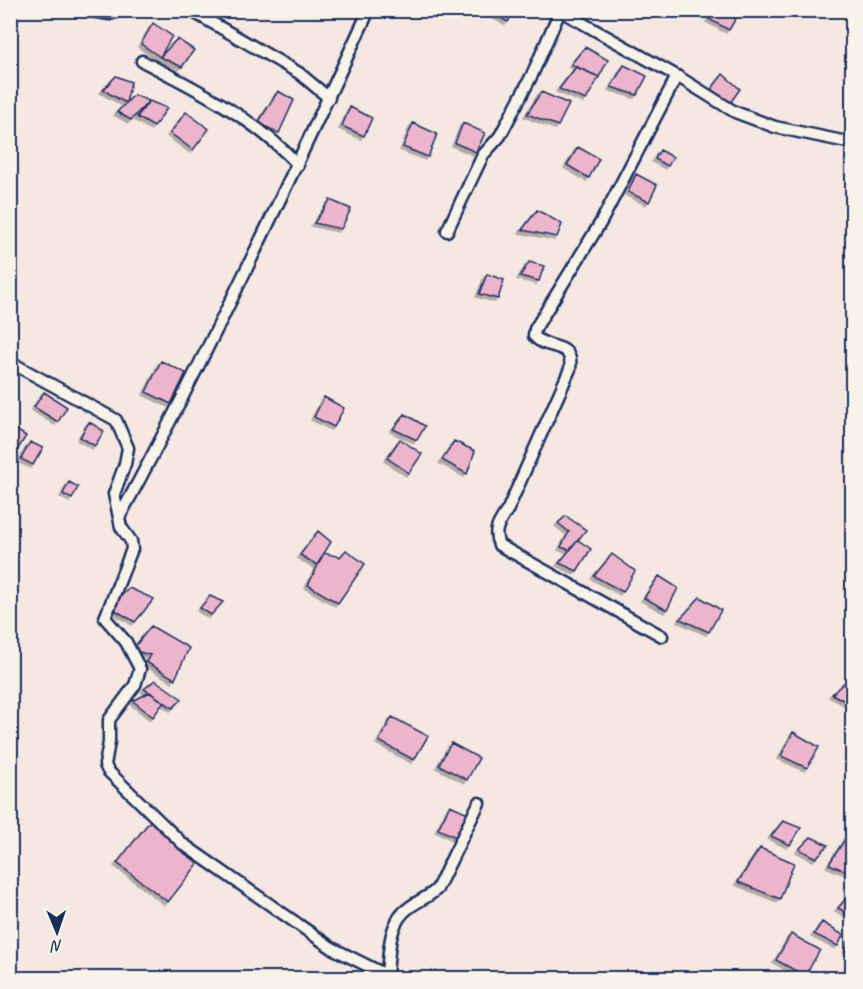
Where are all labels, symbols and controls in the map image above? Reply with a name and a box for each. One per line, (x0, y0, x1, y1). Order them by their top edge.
north arrow (27, 902, 87, 962)
text: N (49, 936, 63, 956)

